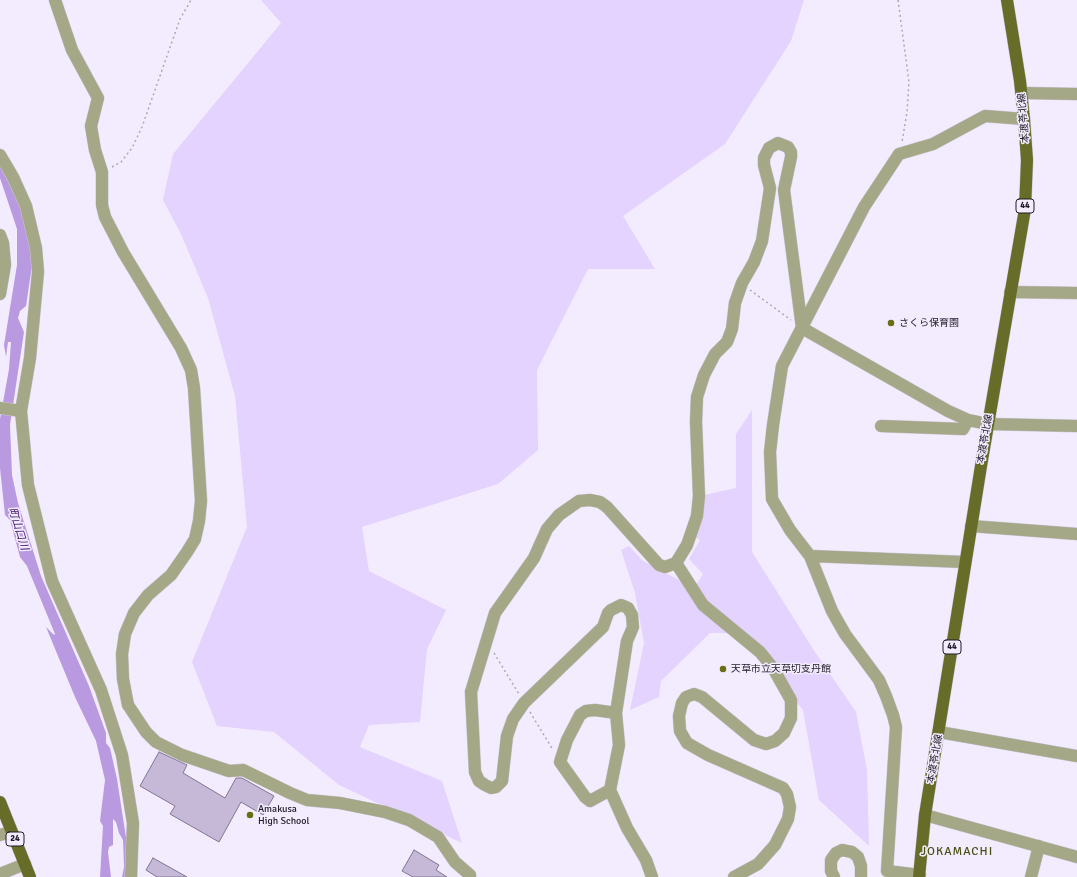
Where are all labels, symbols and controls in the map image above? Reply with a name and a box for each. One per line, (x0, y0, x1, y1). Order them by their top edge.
street label: 本渡苓北線 (1016, 93, 1032, 143)
road number: 44 (1016, 199, 1034, 213)
place label: さくら保育園 (899, 317, 959, 329)
marker: さくら保育園 (886, 318, 896, 328)
street label: 本渡苓北線 (975, 413, 995, 465)
water label: 町山口川 (5, 506, 31, 552)
road number: 44 (943, 640, 961, 654)
place label: 天草市立天草切支丹館 (731, 663, 831, 675)
marker: 天草市立天草切支丹館 (718, 664, 728, 674)
street label: 本渡苓北線 (925, 733, 945, 785)
place label: Amakusa High School (258, 803, 309, 826)
marker: Amakusa High School (245, 810, 255, 820)
road number: 24 (6, 832, 24, 846)
district label: JOKAMACHI (921, 845, 993, 859)

